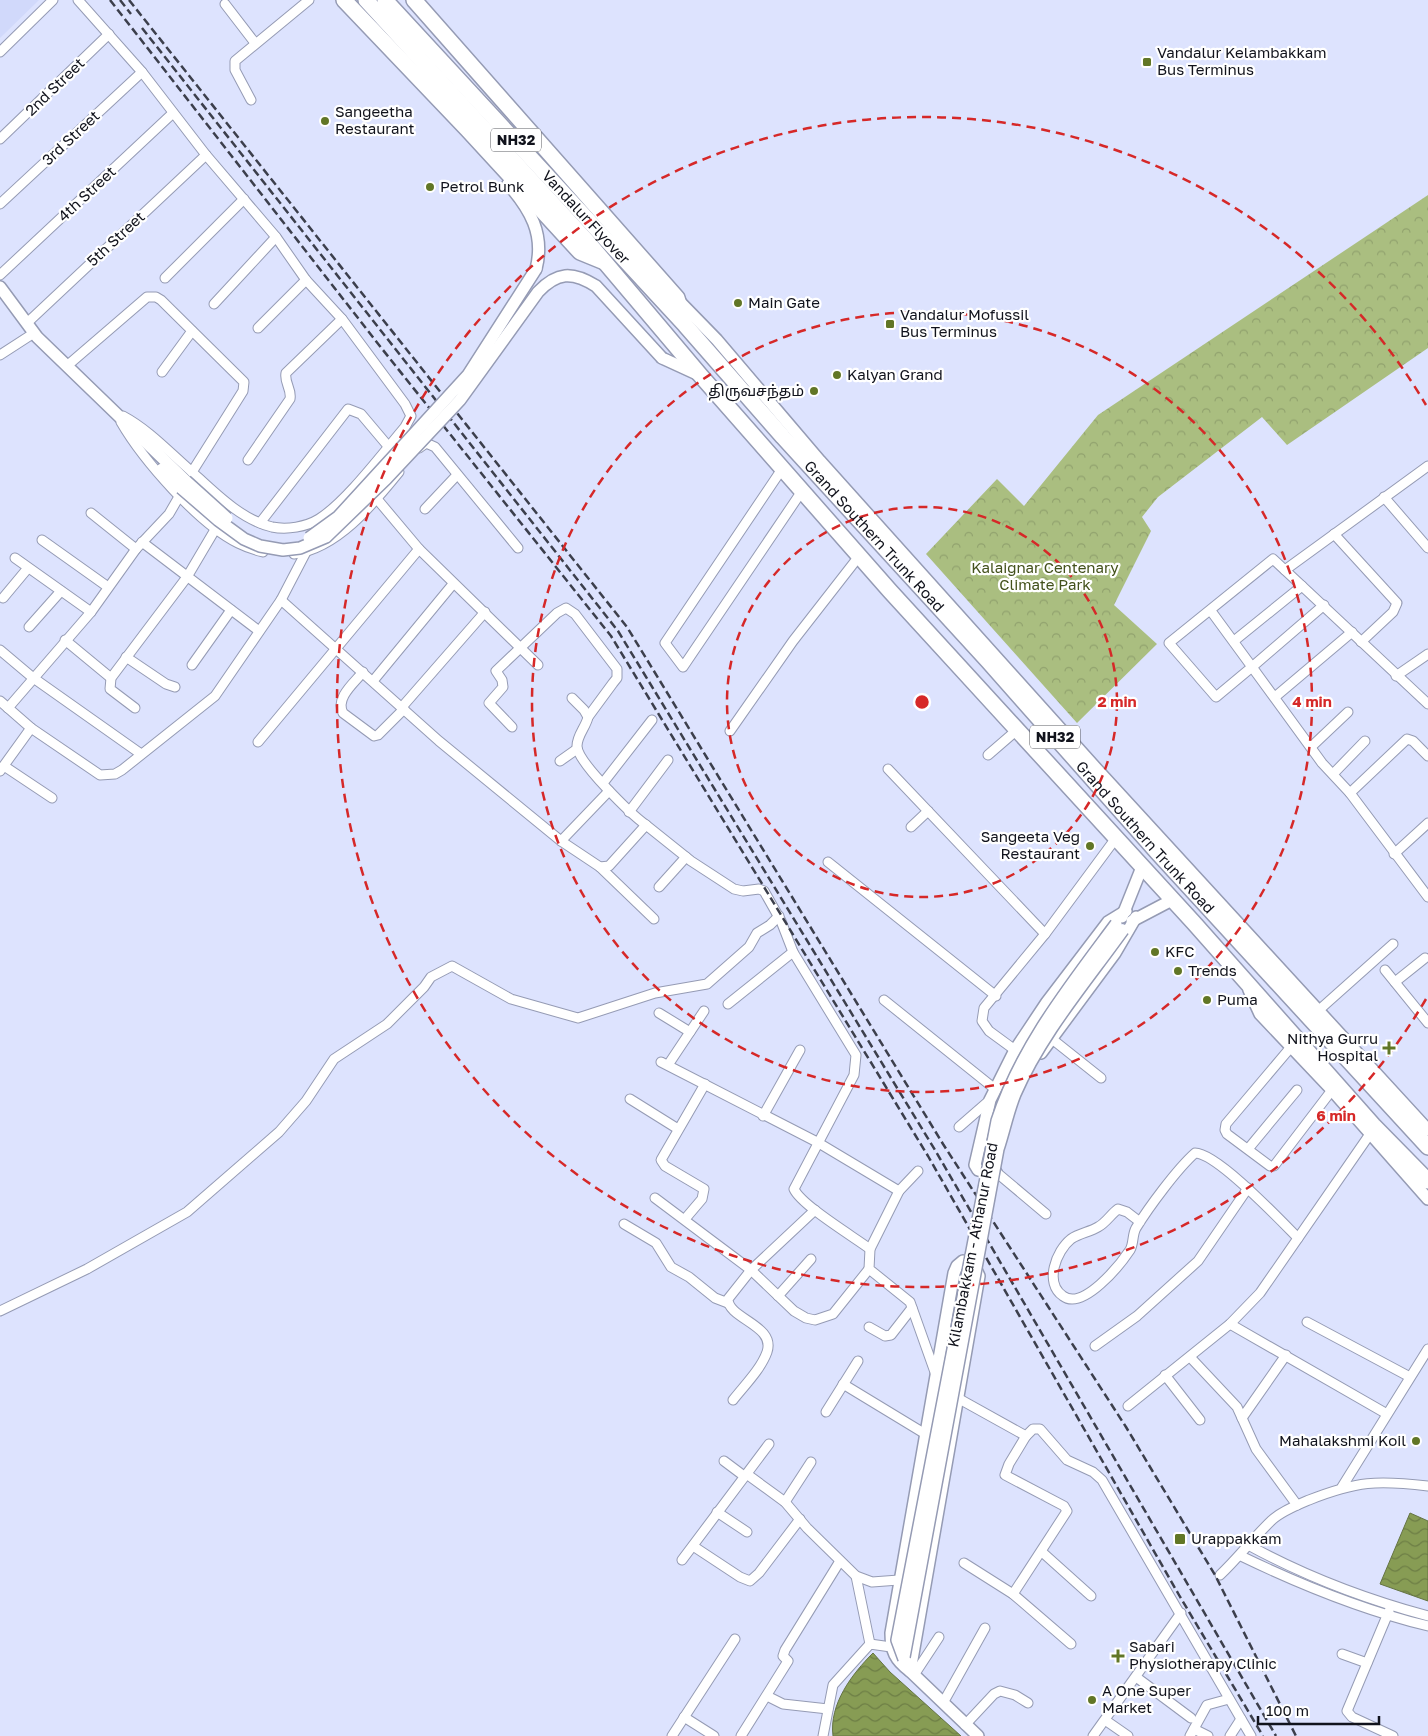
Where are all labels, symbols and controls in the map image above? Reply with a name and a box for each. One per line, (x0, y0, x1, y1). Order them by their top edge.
place label: Vandalur Kelambakkam Bus Terminus (1157, 43, 1327, 78)
street label: 2nd Street (21, 54, 88, 119)
marker: Vandalur Kelambakkam Bus Terminus (1141, 56, 1153, 68)
place label: Sangeetha Restaurant (335, 102, 415, 137)
street label: 3rd Street (38, 106, 103, 168)
marker: Sangeetha Restaurant (319, 115, 331, 127)
road number: NH32 (491, 128, 541, 152)
street label: 4th Street (54, 162, 119, 225)
street label: Vandalur Flyover (539, 166, 634, 268)
place label: Petrol Bunk (440, 177, 525, 195)
marker: Petrol Bunk (424, 181, 436, 193)
street label: 5th Street (83, 207, 148, 269)
place label: Main Gate (748, 293, 820, 311)
marker: Main Gate (732, 297, 744, 309)
place label: Vandalur Mofussil Bus Terminus (900, 305, 1029, 340)
marker: Vandalur Mofussil Bus Terminus (884, 318, 896, 330)
place label: Kalyan Grand (847, 365, 943, 383)
marker: Kalyan Grand (831, 369, 843, 381)
place label: திருவசந்தம் (708, 381, 804, 402)
marker: திருவசந்தம் (808, 385, 820, 397)
street label: Grand Southern Trunk Road (801, 456, 949, 615)
park label: Kalaignar Centenary Climate Park (971, 558, 1119, 593)
text: 2 min (1097, 692, 1137, 710)
text: 4 min (1292, 692, 1332, 710)
centre of rings (913, 693, 931, 711)
road number: NH32 (1030, 726, 1080, 749)
street label: Grand Southern Trunk Road (1073, 757, 1219, 917)
place label: Sangeeta Veg Restaurant (981, 827, 1080, 862)
marker: Sangeeta Veg Restaurant (1084, 840, 1096, 852)
place label: KFC (1165, 942, 1194, 960)
marker: KFC (1149, 946, 1161, 958)
place label: Trends (1188, 961, 1237, 979)
marker: Trends (1172, 965, 1184, 977)
place label: Puma (1217, 990, 1258, 1008)
marker: Puma (1201, 994, 1213, 1006)
place label: Nithya Gurru Hospital (1287, 1029, 1378, 1064)
marker: Nithya Gurru Hospital (1382, 1041, 1396, 1055)
text: 6 min (1316, 1106, 1356, 1124)
street label: Kilambakkam - Athanur Road (943, 1141, 1001, 1349)
place label: Mahalakshmi Koil (1279, 1431, 1406, 1449)
marker: Mahalakshmi Koil (1410, 1435, 1422, 1447)
place label: Urappakkam (1191, 1529, 1282, 1547)
marker: Urappakkam (1173, 1532, 1187, 1546)
place label: Sabari Physiotherapy Clinic (1129, 1637, 1277, 1672)
marker: Sabari Physiotherapy Clinic (1111, 1649, 1125, 1663)
place label: A One Super Market (1102, 1681, 1191, 1716)
marker: A One Super Market (1086, 1694, 1098, 1706)
scale bar (1258, 1694, 1379, 1726)
text: 100 m (1266, 1701, 1309, 1719)

